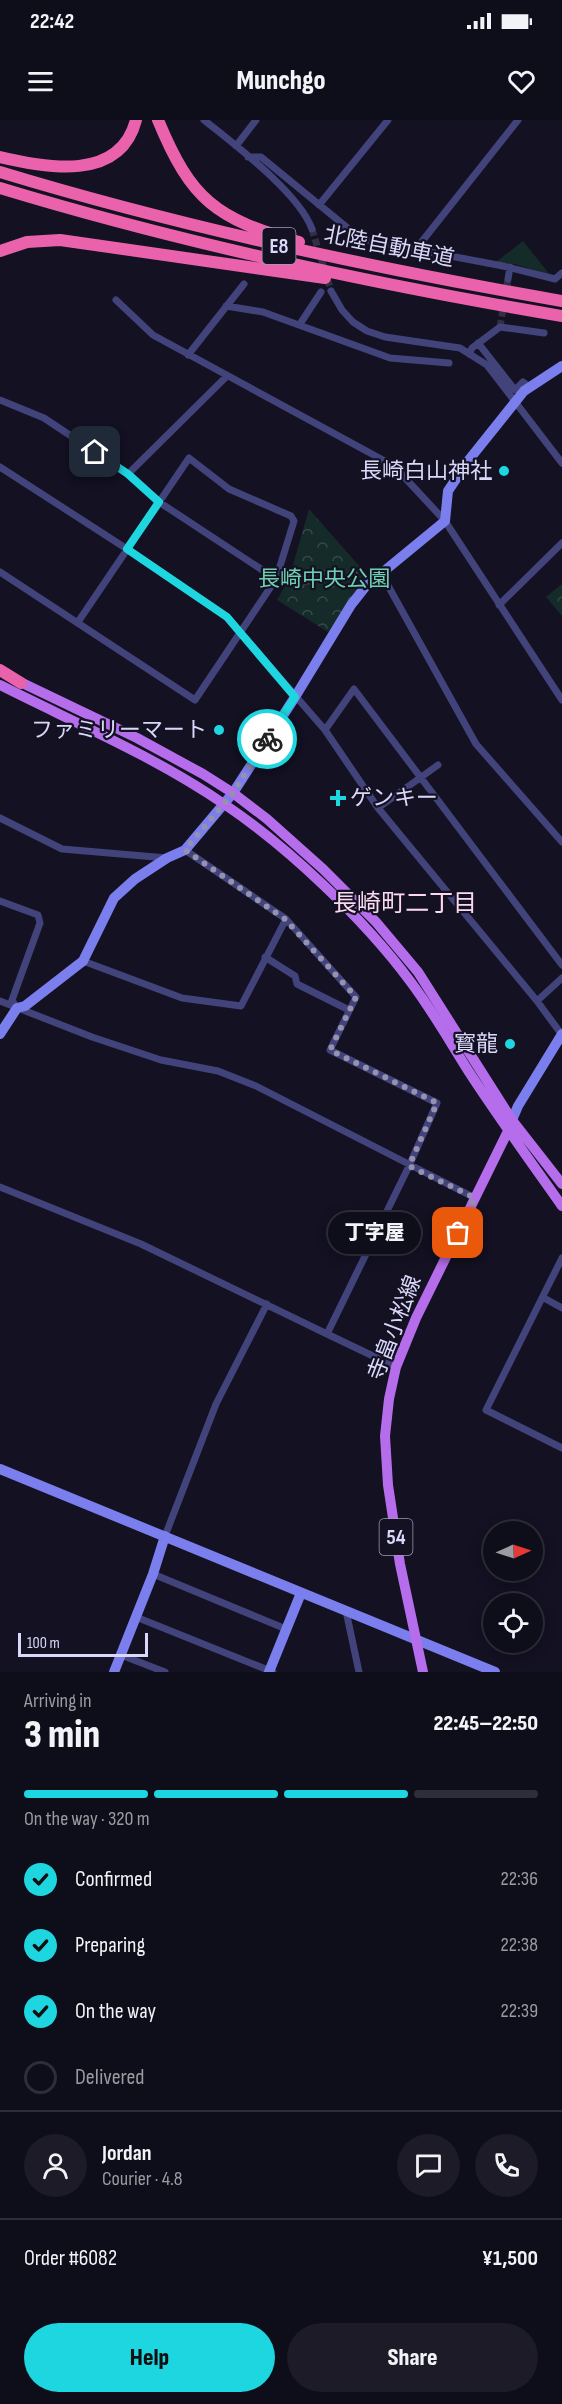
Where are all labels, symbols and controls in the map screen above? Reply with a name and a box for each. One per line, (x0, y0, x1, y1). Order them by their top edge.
text: 22:42 (30, 8, 74, 35)
icon: menu (24, 65, 57, 98)
text: Munchgo (236, 65, 326, 97)
icon: heart (505, 65, 538, 98)
street label: 北陸自動車道 (322, 221, 456, 273)
road number: E8 (262, 228, 296, 264)
pin (69, 426, 120, 477)
icon: home (78, 435, 111, 468)
place label: 長崎白山神社 (360, 458, 492, 485)
marker: 長崎白山神社 (497, 464, 511, 478)
park label: 長崎中央公園 (258, 566, 390, 593)
courier (237, 709, 297, 769)
place label: ファミリーマート (31, 717, 207, 744)
marker: ファミリーマート (212, 723, 226, 737)
icon: bike (251, 723, 284, 756)
place label: ゲンキー (350, 785, 438, 812)
marker: ゲンキー (331, 791, 345, 805)
district label: 長崎町二丁目 (333, 889, 477, 918)
place label: 寳龍 (454, 1031, 498, 1058)
marker: 寳龍 (503, 1037, 517, 1051)
pin (432, 1207, 483, 1258)
callout: 丁字屋 (329, 1212, 422, 1254)
icon: bag (441, 1216, 474, 1249)
text: 丁字屋 (345, 1221, 405, 1245)
street label: 寺畠小松線 (363, 1272, 427, 1384)
road number: 54 (380, 1519, 412, 1555)
north arrow (483, 1521, 543, 1581)
map controls (483, 1521, 543, 1653)
button: locate (483, 1593, 543, 1653)
scale bar (18, 1630, 148, 1658)
text: 100 m (27, 1634, 60, 1653)
text: Arriving in (24, 1689, 92, 1713)
text: 22:45–22:50 (433, 1710, 538, 1737)
text: 3 min (24, 1712, 100, 1759)
text: On the way · 320 m (24, 1807, 150, 1831)
icon: check (24, 1863, 57, 1896)
text: Confirmed (75, 1866, 152, 1893)
text: 22:36 (501, 1867, 538, 1891)
icon: check (24, 1929, 57, 1962)
text: Preparing (75, 1932, 145, 1959)
text: 22:38 (501, 1933, 538, 1957)
icon: check (24, 1995, 57, 2028)
text: On the way (75, 1998, 156, 2025)
text: 22:39 (500, 1999, 538, 2023)
text: Delivered (75, 2064, 144, 2091)
button: person (24, 2134, 87, 2197)
button: chat (397, 2134, 460, 2197)
button: phone (475, 2134, 538, 2197)
text: Jordan (102, 2140, 151, 2167)
text: Courier · 4.8 (102, 2167, 183, 2191)
text: Order #6082 (24, 2245, 117, 2272)
text: ¥1,500 (482, 2245, 538, 2272)
button: Help (24, 2323, 275, 2392)
button: Share (287, 2323, 538, 2392)

